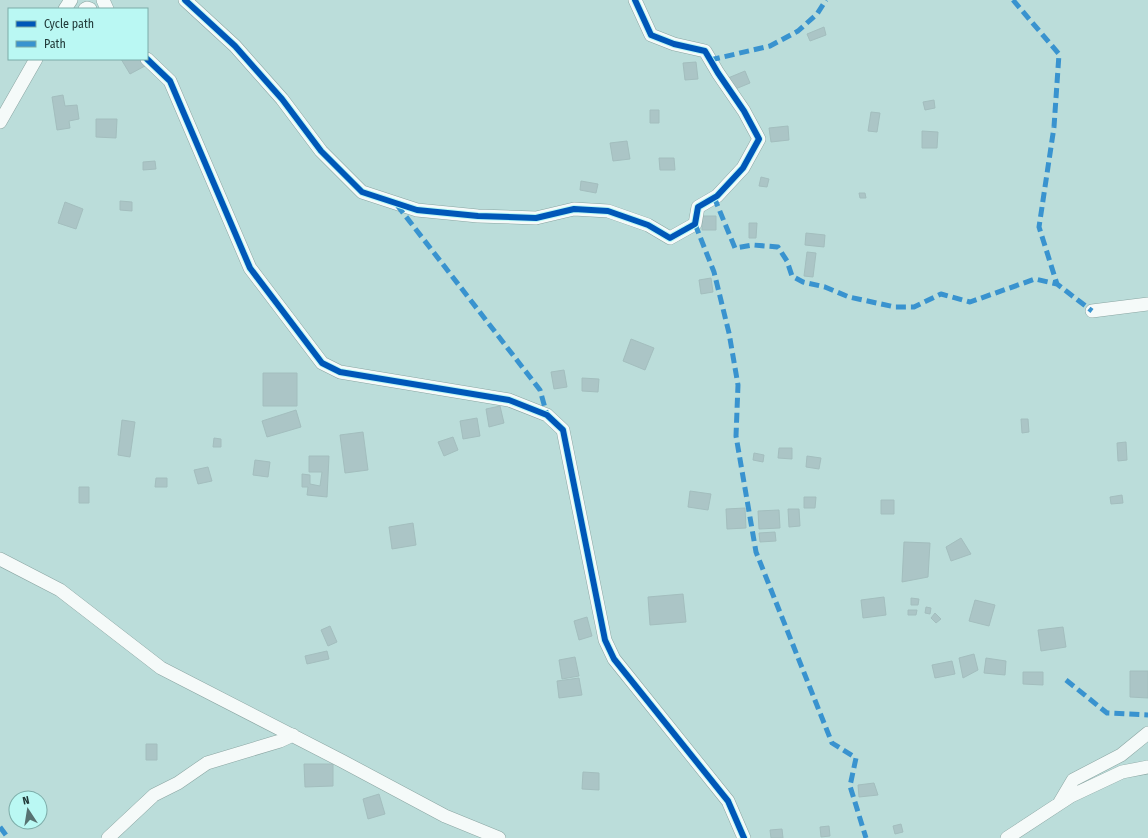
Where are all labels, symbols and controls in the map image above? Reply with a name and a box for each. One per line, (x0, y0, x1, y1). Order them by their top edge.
legend (8, 8, 148, 60)
text: Cycle path (44, 17, 94, 31)
text: Path (44, 37, 66, 51)
north arrow (8, 790, 48, 830)
text: N (21, 794, 31, 808)

